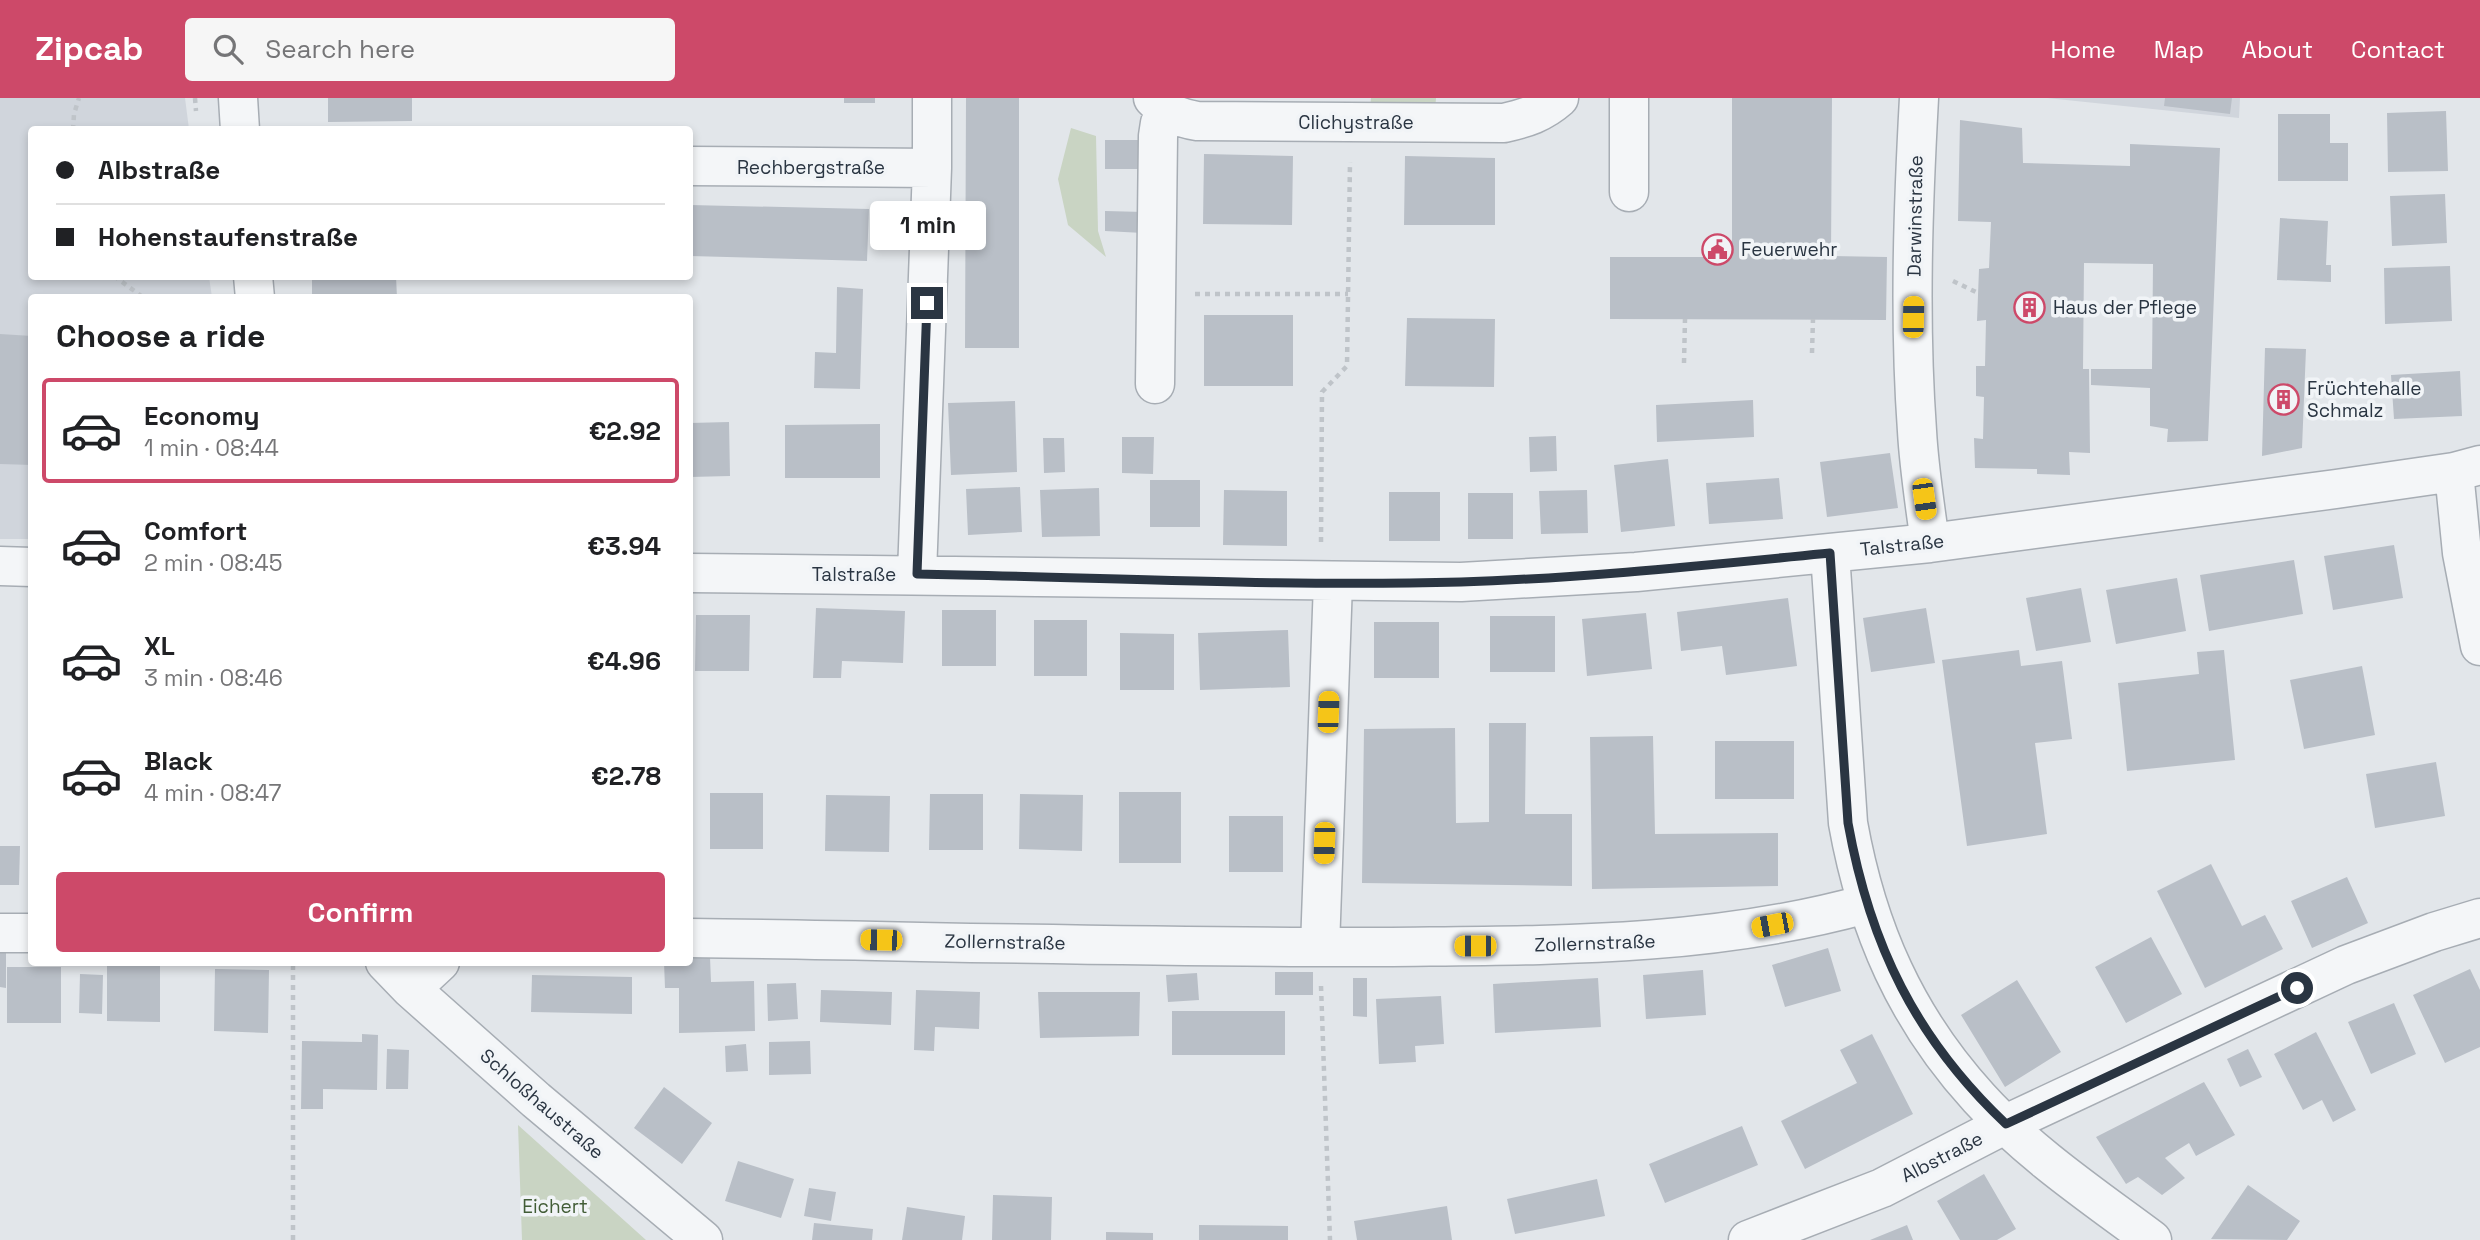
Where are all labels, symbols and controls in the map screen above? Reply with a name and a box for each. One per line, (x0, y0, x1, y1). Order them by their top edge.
search box (185, 18, 675, 81)
text: Zipcab (35, 28, 143, 70)
icon: search (209, 30, 247, 68)
text: Search here (265, 32, 415, 66)
text: Home (2050, 34, 2116, 65)
text: Map (2154, 34, 2204, 65)
text: About (2242, 34, 2313, 65)
text: Contact (2351, 34, 2445, 65)
street label: Clichystraße (1298, 110, 1414, 135)
text: Albstraße (98, 153, 220, 187)
street label: Rechbergstraße (737, 155, 885, 180)
street label: Darwinstraße (1901, 155, 1929, 277)
callout: 1 min (869, 202, 985, 250)
text: 1 min (900, 210, 956, 240)
text: Hohenstaufenstraße (98, 220, 358, 254)
public building icon: Feuerwehr (1701, 232, 1735, 266)
place label: Feuerwehr (1741, 237, 1838, 262)
route end (911, 287, 943, 319)
building icon: Haus der Pflege (2013, 290, 2047, 324)
place label: Haus der Pflege (2053, 295, 2197, 320)
car (1903, 296, 1924, 338)
text: Choose a ride (56, 316, 266, 356)
place label: Früchtehalle Schmalz (2307, 376, 2422, 423)
building icon: Früchtehalle Schmalz (2267, 382, 2301, 416)
icon: car (60, 399, 123, 462)
text: Economy (144, 399, 260, 433)
text: €2.92 (589, 414, 661, 448)
text: 1 min · 08:44 (144, 433, 279, 463)
car (1911, 477, 1938, 521)
icon: car (60, 514, 123, 577)
text: Comfort (144, 514, 247, 548)
street label: Talstraße (1859, 528, 1945, 562)
text: €3.94 (587, 529, 661, 563)
text: 2 min · 08:45 (144, 548, 282, 578)
street label: Talstraße (812, 562, 896, 587)
icon: car (60, 629, 123, 692)
text: XL (144, 629, 175, 663)
text: €4.96 (587, 644, 661, 678)
text: 3 min · 08:46 (144, 663, 283, 693)
car (1317, 691, 1340, 733)
icon: car (60, 744, 123, 807)
text: Black (144, 744, 213, 778)
text: €2.78 (591, 759, 661, 793)
text: 4 min · 08:47 (144, 778, 281, 808)
car (1313, 822, 1336, 864)
button: Confirm (56, 872, 665, 952)
car (1750, 911, 1795, 939)
street label: Zollernstraße (944, 928, 1066, 956)
street label: Zollernstraße (1534, 928, 1656, 958)
car (860, 929, 903, 951)
car (1455, 936, 1497, 957)
route start (2281, 972, 2313, 1004)
street label: Schloßhaustraße (475, 1043, 609, 1165)
street label: Albstraße (1897, 1126, 1987, 1188)
park label: Eichert (522, 1194, 588, 1219)

